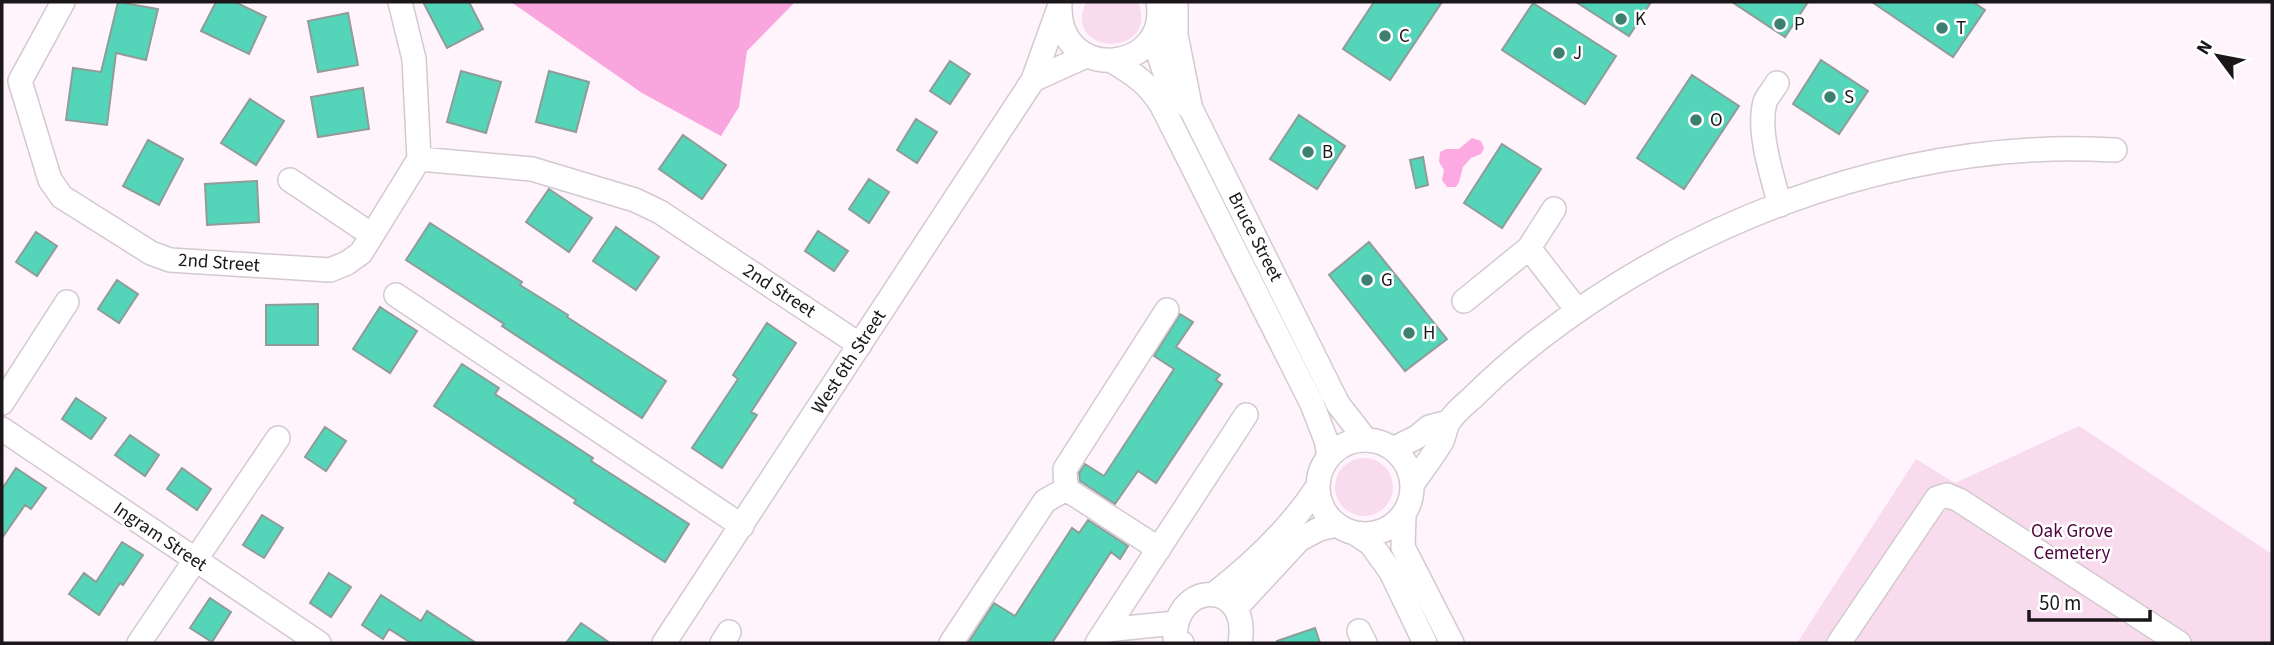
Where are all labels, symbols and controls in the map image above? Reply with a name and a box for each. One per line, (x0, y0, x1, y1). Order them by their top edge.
place label: K (1635, 6, 1646, 33)
marker: K (1613, 11, 1629, 27)
place label: P (1794, 11, 1805, 38)
place label: T (1956, 15, 1966, 42)
marker: P (1772, 16, 1788, 32)
marker: T (1934, 20, 1950, 36)
north arrow (2183, 21, 2253, 91)
place label: C (1399, 23, 1410, 50)
marker: C (1377, 28, 1393, 44)
text: N (2190, 35, 2220, 60)
place label: J (1573, 40, 1582, 67)
marker: J (1551, 45, 1567, 61)
place label: S (1844, 84, 1854, 111)
marker: S (1822, 89, 1838, 105)
place label: O (1710, 107, 1723, 134)
marker: O (1688, 112, 1704, 128)
place label: B (1322, 139, 1333, 166)
marker: B (1300, 144, 1316, 160)
street label: Bruce Street (1221, 188, 1289, 287)
street label: 2nd Street (177, 247, 261, 279)
street label: 2nd Street (737, 257, 821, 325)
place label: G (1381, 267, 1393, 294)
marker: G (1359, 272, 1375, 288)
street label: West 6th Street (805, 304, 893, 420)
place label: H (1423, 320, 1435, 347)
marker: H (1401, 325, 1417, 341)
street label: Ingram Street (108, 496, 213, 579)
park label: Oak Grove Cemetery (2031, 518, 2113, 567)
scale bar (2029, 578, 2150, 622)
text: 50 m (2039, 588, 2081, 618)

